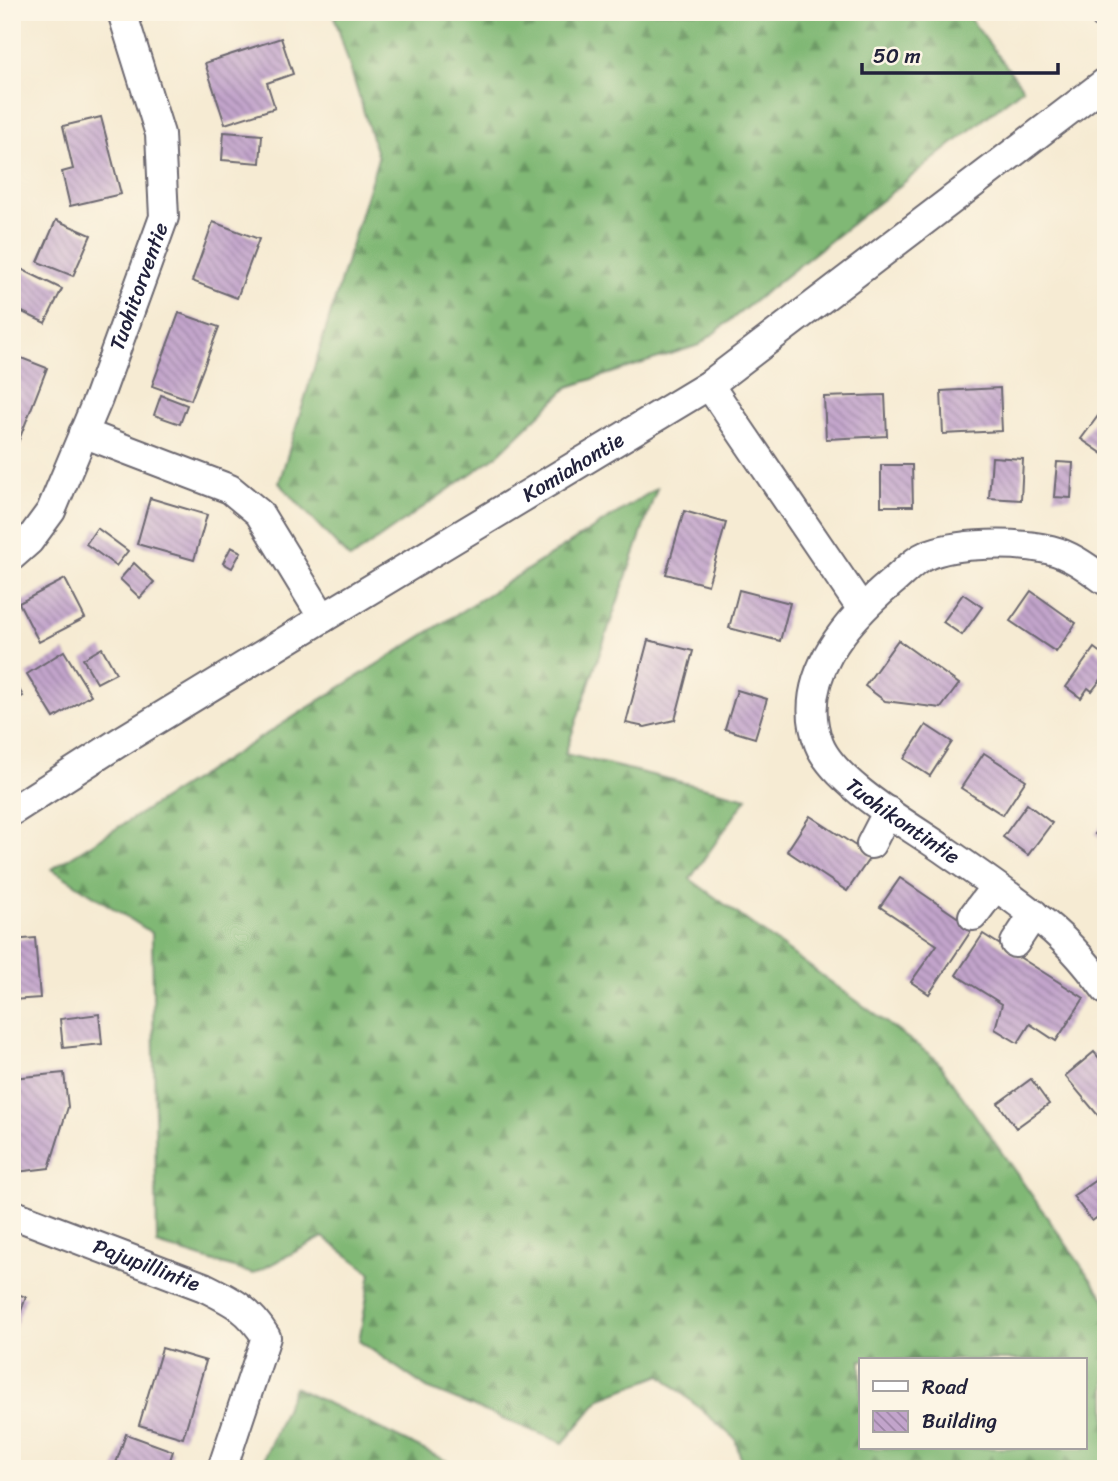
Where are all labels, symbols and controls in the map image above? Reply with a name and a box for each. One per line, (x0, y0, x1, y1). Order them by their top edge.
scale bar (862, 32, 1058, 76)
text: 50 m (873, 37, 921, 75)
street label: Tuohitorventie (98, 217, 180, 356)
street label: Komiahontie (514, 421, 632, 513)
street label: Tuohikontintie (836, 768, 968, 875)
street label: Pajupillintie (88, 1228, 206, 1303)
legend (859, 1358, 1086, 1450)
text: Road (922, 1368, 969, 1406)
text: Building (922, 1402, 998, 1440)

